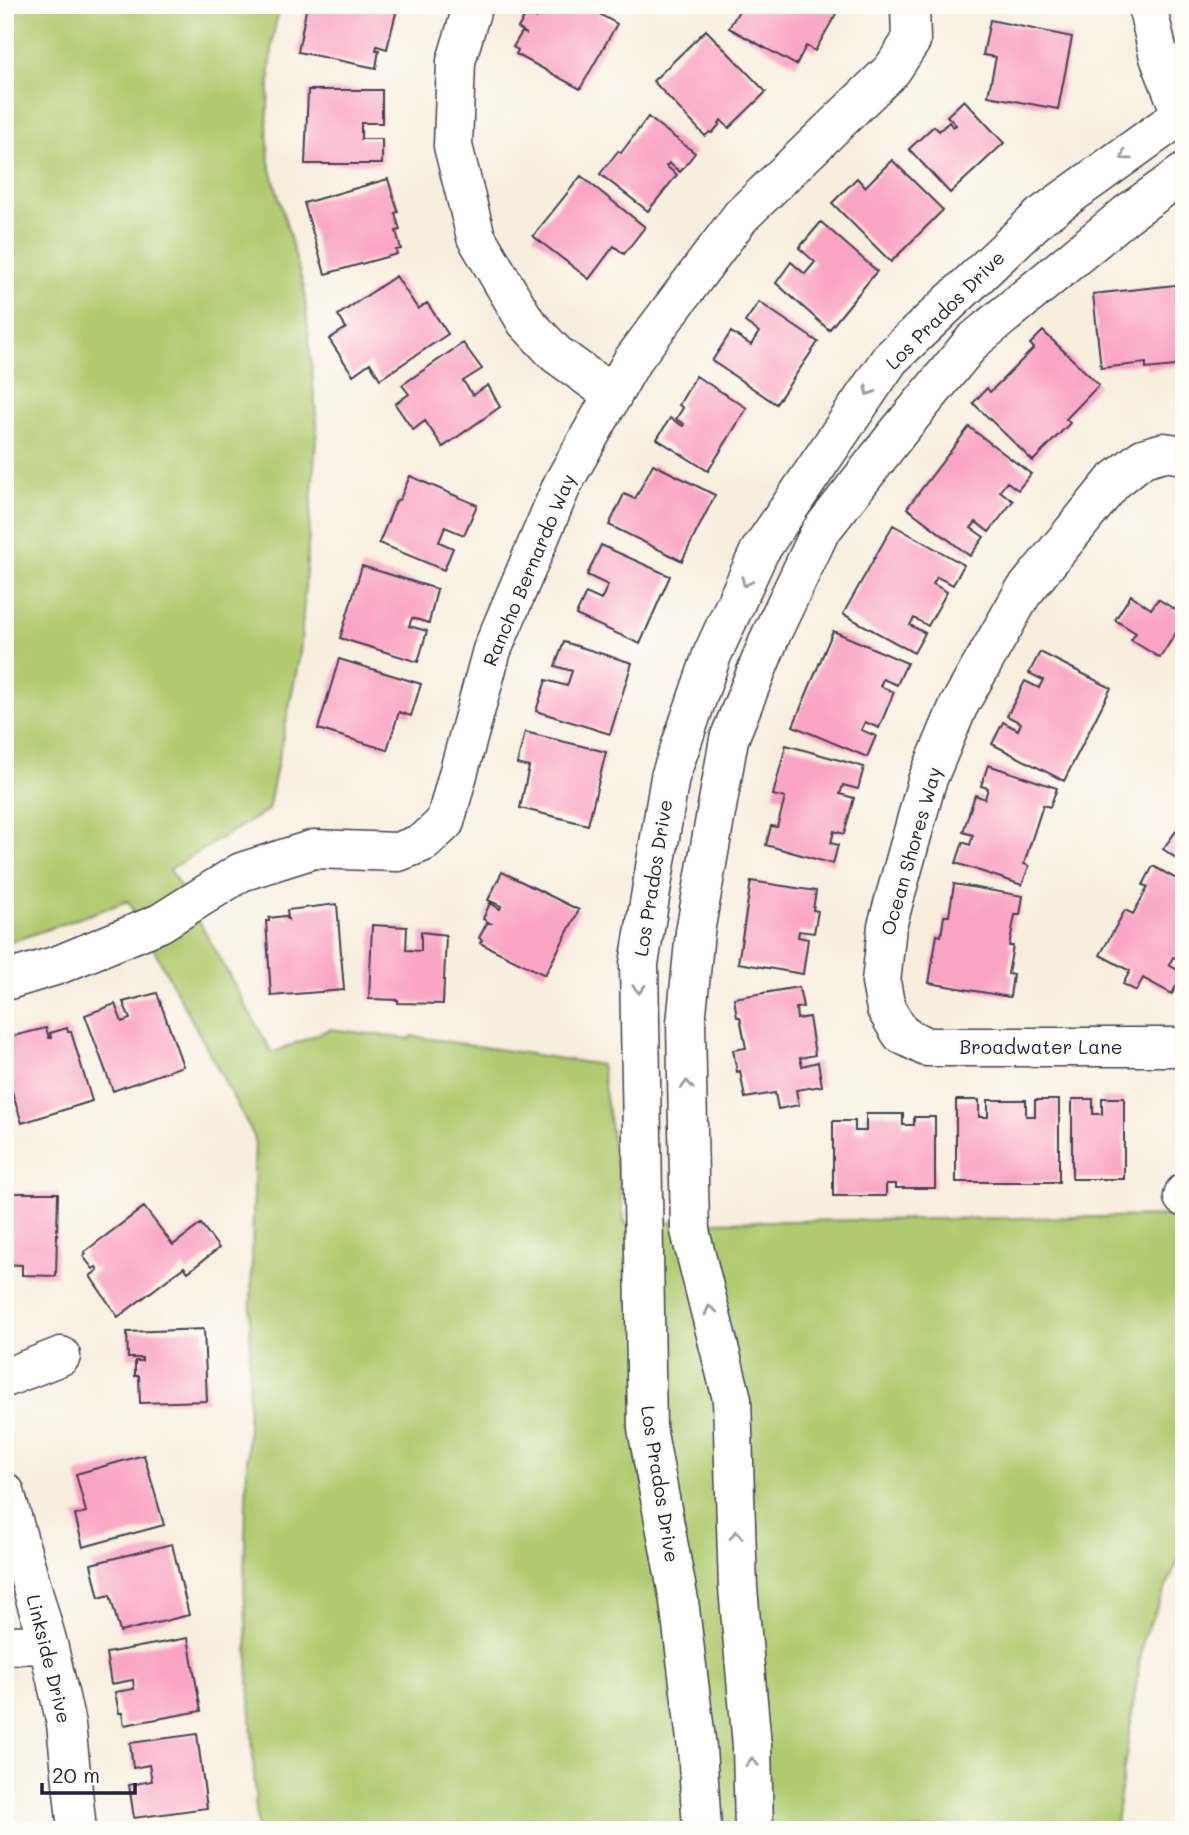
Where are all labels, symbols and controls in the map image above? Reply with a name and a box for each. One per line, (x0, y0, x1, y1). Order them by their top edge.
one-way arrow (1120, 148, 1133, 160)
street label: Los Prados Drive (880, 245, 1009, 374)
one-way arrow (864, 384, 877, 397)
street label: Rancho Bernardo Way (477, 470, 580, 670)
one-way arrow (740, 575, 754, 587)
street label: Ocean Shores Way (875, 764, 947, 938)
street label: Los Prados Drive (628, 798, 677, 958)
one-way arrow (631, 984, 647, 995)
street label: Broadwater Lane (960, 1034, 1122, 1059)
one-way arrow (680, 1079, 695, 1090)
one-way arrow (704, 1304, 718, 1316)
street label: Los Prados Drive (636, 1404, 685, 1564)
one-way arrow (728, 1529, 744, 1539)
street label: Linkside Drive (21, 1592, 78, 1726)
scale bar (42, 1751, 135, 1795)
one-way arrow (745, 1756, 760, 1767)
text: 20 m (52, 1761, 100, 1788)

